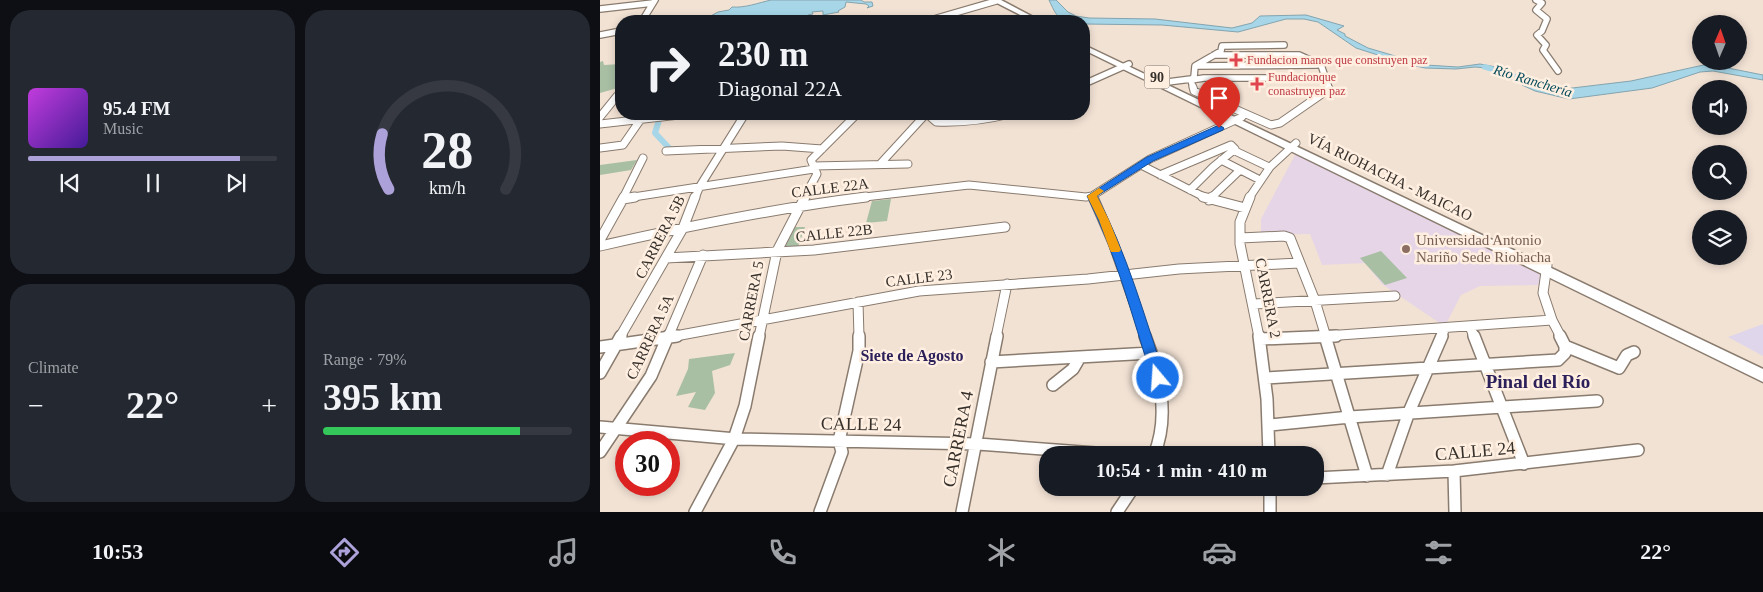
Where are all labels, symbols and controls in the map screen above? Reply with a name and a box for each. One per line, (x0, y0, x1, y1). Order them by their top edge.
north arrow (1692, 15, 1748, 70)
map controls (1692, 15, 1747, 265)
icon: right (635, 35, 700, 100)
text: 230 m (718, 35, 808, 74)
marker: Fundacion manos que construyen paz (1229, 53, 1243, 67)
place label: Fundacion manos que construyen paz (1247, 53, 1428, 67)
water label: Río Ranchería (1491, 62, 1574, 100)
road number: 90 (1144, 66, 1170, 88)
place label: Fundacionque conastruyen paz (1268, 70, 1346, 98)
text: Diagonal 22A (718, 76, 842, 101)
pin (1198, 77, 1240, 128)
marker: Fundacionque conastruyen paz (1250, 77, 1264, 91)
button: sound (1692, 80, 1747, 135)
icon: arrive (1205, 84, 1233, 112)
text: 95.4 FM (103, 98, 171, 119)
text: Music (103, 120, 143, 137)
text: 28 (422, 122, 474, 179)
street label: VÍA RIOHACHA - MAICAO (1305, 130, 1475, 224)
button: search (1692, 145, 1747, 200)
icon: previous (56, 169, 84, 197)
icon: pause (139, 169, 167, 197)
icon: next (222, 169, 250, 197)
street label: CALLE 22A (790, 175, 870, 201)
text: km/h (429, 178, 466, 198)
street label: CARRERA 5B (632, 193, 688, 281)
button: layers (1692, 210, 1747, 265)
street label: CALLE 22B (795, 221, 873, 245)
place label: Universidad Antonio Nariño Sede Riohacha (1416, 232, 1551, 265)
marker: Universidad Antonio Nariño Sede Riohacha (1400, 243, 1412, 255)
street label: CARRERA 2 (1252, 257, 1284, 339)
street label: CARRERA 5 (735, 260, 767, 342)
street label: CALLE 23 (885, 266, 953, 290)
street label: CARRERA 5A (623, 292, 677, 382)
district label: Siete de Agosto (860, 347, 964, 365)
text: Range · 79% (323, 351, 407, 368)
position arrow (1131, 351, 1183, 403)
text: Climate (28, 359, 79, 376)
district label: Pinal del Río (1486, 371, 1590, 392)
text: 395 km (323, 376, 442, 418)
text: 22° (126, 384, 179, 426)
street label: CARRERA 4 (939, 389, 977, 489)
text: − (28, 390, 44, 421)
text: + (261, 390, 277, 421)
street label: CALLE 24 (821, 413, 901, 435)
speed limit sign: 30 (615, 431, 680, 496)
street label: CALLE 24 (1434, 438, 1516, 464)
text: 10:54 · 1 min · 410 m (1096, 460, 1267, 481)
icon: directions (327, 535, 362, 570)
icon: music (546, 535, 581, 570)
icon: phone (765, 535, 800, 570)
icon: climate (984, 535, 1019, 570)
icon: car (1202, 535, 1237, 570)
icon: filters (1421, 535, 1456, 570)
text: 10:53 (92, 539, 143, 564)
text: 22° (1640, 539, 1671, 564)

